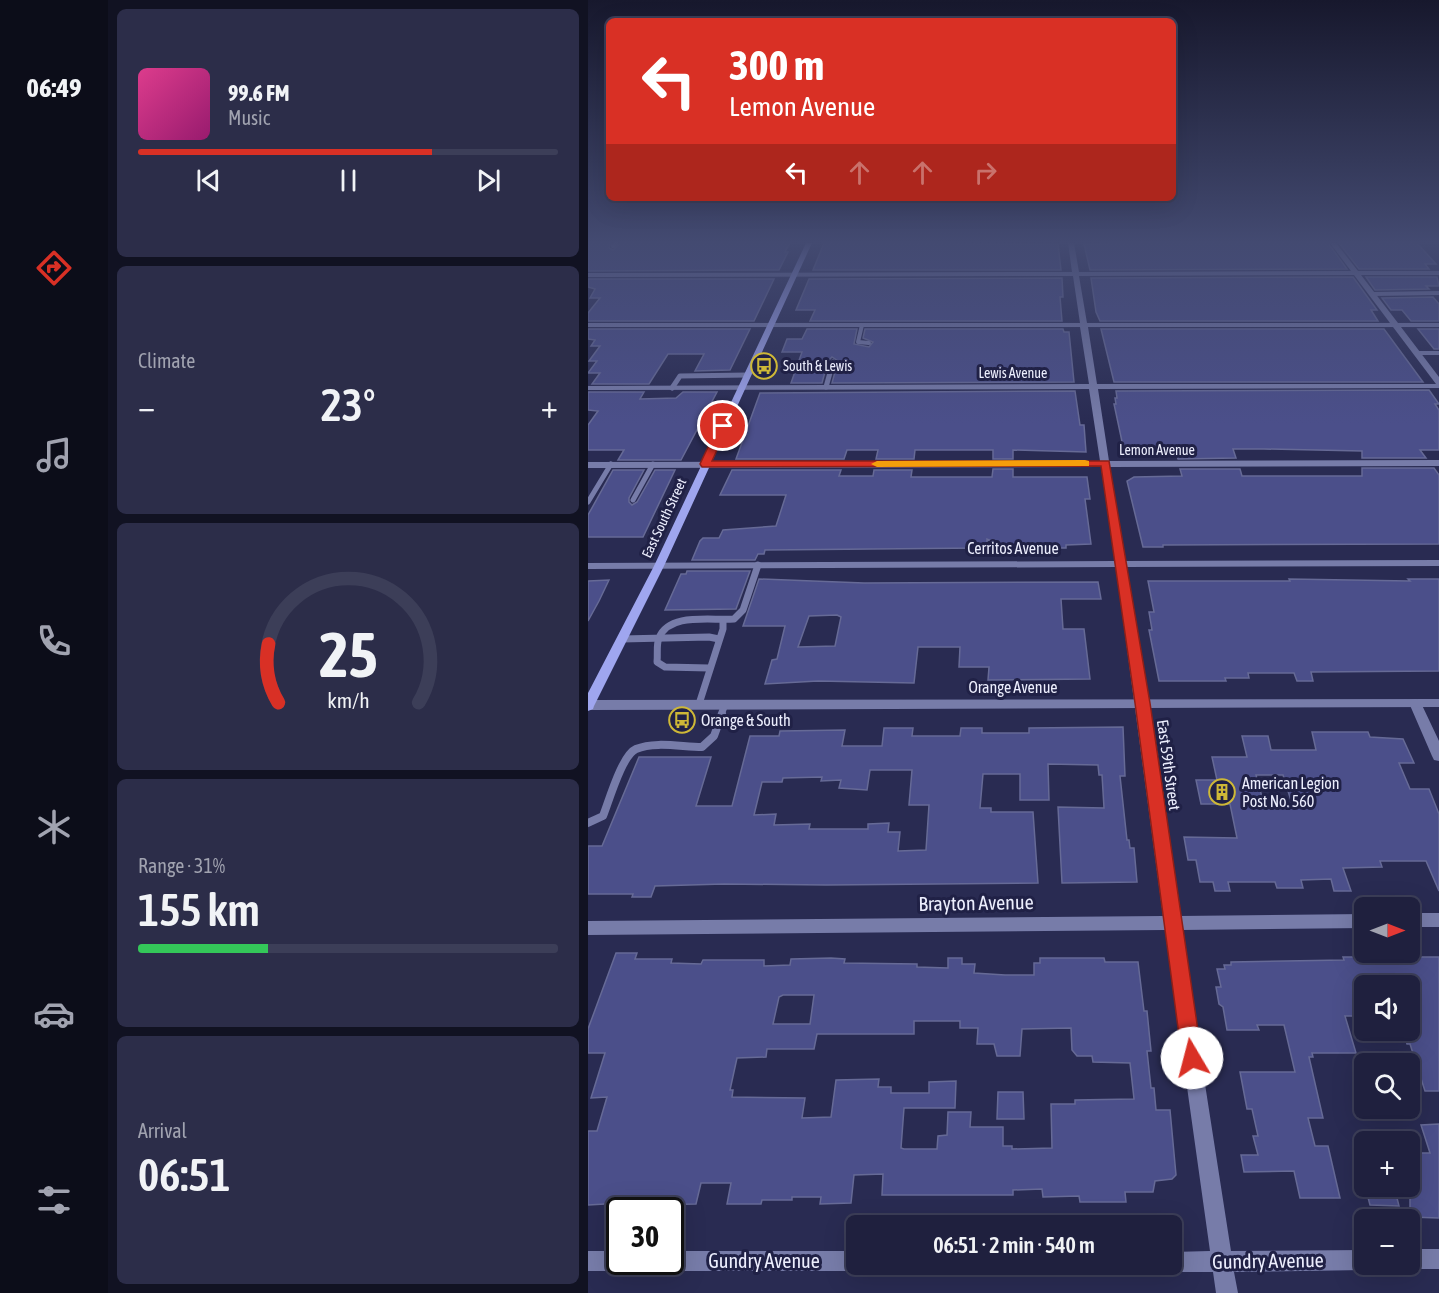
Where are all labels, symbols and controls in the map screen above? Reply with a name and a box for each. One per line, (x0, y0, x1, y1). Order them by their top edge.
text: 300 m (729, 41, 824, 89)
icon: left (630, 42, 708, 120)
text: 06:49 (26, 72, 82, 103)
text: 99.6 FM (228, 80, 290, 106)
text: Lemon Avenue (729, 91, 875, 122)
text: Music (228, 106, 270, 129)
icon: left (780, 156, 813, 189)
icon: ahead (843, 156, 876, 189)
icon: ahead (906, 156, 939, 189)
icon: right (969, 156, 1002, 189)
icon: previous (192, 164, 225, 197)
icon: pause (332, 164, 365, 197)
icon: next (472, 164, 505, 197)
icon: directions (33, 247, 75, 289)
text: Climate (138, 349, 195, 372)
bus stop icon: South & Lewis (749, 351, 779, 381)
place label: South & Lewis (783, 358, 852, 374)
street label: Lewis Avenue (979, 365, 1047, 381)
text: 23° (321, 379, 375, 431)
text: − (138, 387, 155, 425)
text: + (541, 387, 558, 425)
pin (697, 400, 748, 451)
icon: arrive (706, 409, 739, 442)
icon: music (33, 434, 75, 476)
street label: Lemon Avenue (1119, 442, 1195, 458)
street label: East South Street (639, 476, 689, 560)
street label: Cerritos Avenue (967, 539, 1059, 557)
icon: phone (33, 620, 75, 662)
text: 25 (319, 620, 377, 691)
street label: Orange Avenue (968, 678, 1058, 697)
text: km/h (327, 689, 369, 714)
bus stop icon: Orange & South (667, 705, 697, 735)
place label: Orange & South (701, 711, 791, 730)
street label: East 59th Street (1154, 718, 1184, 812)
place label: American Legion Post No. 560 (1242, 774, 1340, 810)
building icon: American Legion Post No. 560 (1207, 777, 1237, 807)
icon: climate (33, 806, 75, 848)
text: Range · 31% (138, 854, 225, 877)
text: 155 km (138, 884, 260, 936)
street label: Brayton Avenue (918, 890, 1034, 915)
north arrow (1354, 897, 1420, 963)
map controls (1354, 897, 1420, 1275)
button: sound (1354, 975, 1420, 1041)
icon: car (33, 993, 75, 1035)
position arrow (1160, 1026, 1224, 1090)
button: search (1354, 1053, 1420, 1119)
text: Arrival (138, 1119, 187, 1142)
button: + (1354, 1131, 1420, 1197)
text: 06:51 (138, 1149, 231, 1201)
icon: filters (33, 1179, 75, 1221)
speed limit sign: 30 (606, 1197, 684, 1275)
button: − (1354, 1209, 1420, 1275)
text: 06:51 · 2 min · 540 m (933, 1232, 1095, 1258)
street label: Gundry Avenue (1212, 1248, 1324, 1273)
street label: Gundry Avenue (708, 1249, 820, 1272)

